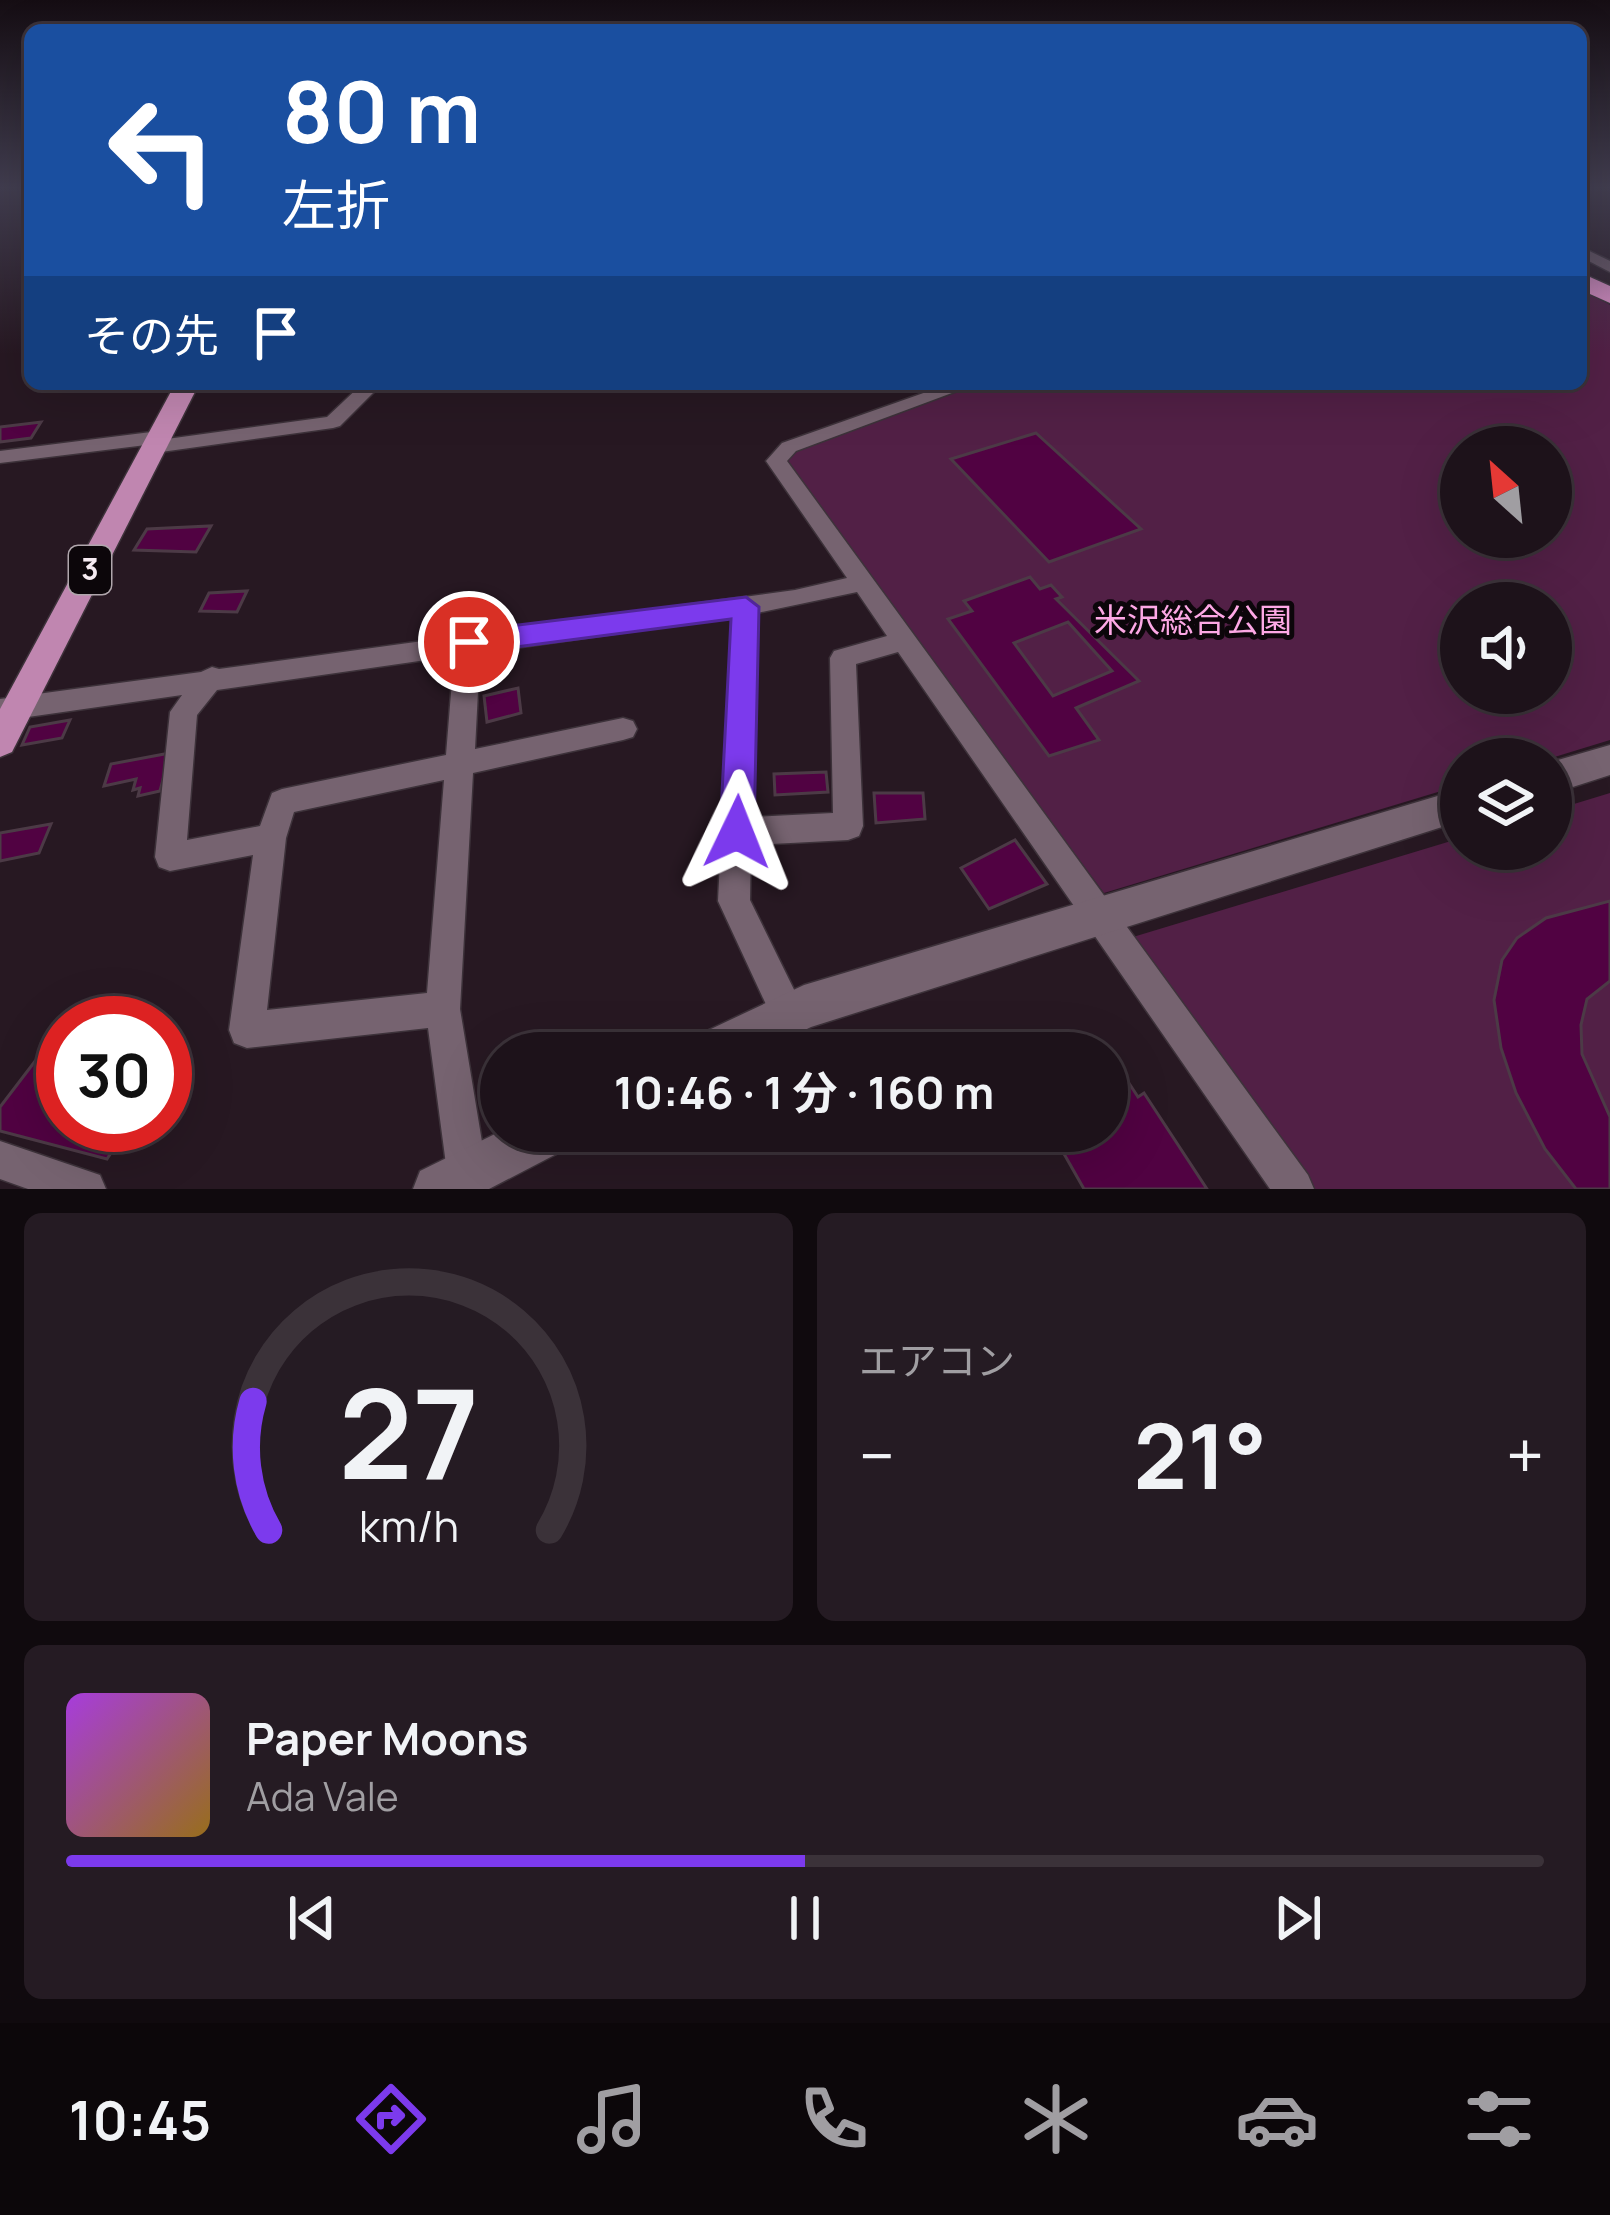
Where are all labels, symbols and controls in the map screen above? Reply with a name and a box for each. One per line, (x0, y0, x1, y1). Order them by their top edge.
text: 80 m (282, 53, 481, 168)
icon: left (84, 72, 240, 228)
text: 左折 (282, 167, 390, 241)
icon: arrive (243, 300, 309, 366)
text: その先 (84, 304, 219, 366)
north arrow (1440, 426, 1572, 558)
map controls (1440, 426, 1572, 870)
road number: 3 (69, 546, 111, 594)
button: sound (1440, 582, 1572, 714)
pin (418, 591, 520, 693)
park label: 米沢総合公園 (1094, 597, 1292, 642)
icon: arrive (436, 609, 502, 675)
button: layers (1440, 738, 1572, 870)
position arrow (674, 769, 800, 895)
speed limit sign: 30 (36, 996, 192, 1152)
text: 10:46 · 1 分 · 160 m (614, 1061, 994, 1123)
text: エアコン (859, 1333, 1015, 1387)
text: 27 (338, 1346, 479, 1516)
text: 21° (1134, 1393, 1267, 1516)
text: − (859, 1410, 895, 1500)
text: + (1506, 1410, 1544, 1500)
text: km/h (359, 1496, 458, 1555)
text: Paper Moons (246, 1707, 528, 1769)
text: Ada Vale (246, 1769, 399, 1823)
icon: previous (279, 1885, 345, 1951)
icon: pause (772, 1885, 838, 1951)
icon: next (1265, 1885, 1331, 1951)
icon: directions (349, 2077, 433, 2161)
icon: music (570, 2077, 654, 2161)
icon: phone (792, 2077, 876, 2161)
icon: climate (1014, 2077, 1098, 2161)
icon: car (1235, 2077, 1319, 2161)
icon: filters (1457, 2077, 1541, 2161)
text: 10:45 (69, 2082, 211, 2156)

